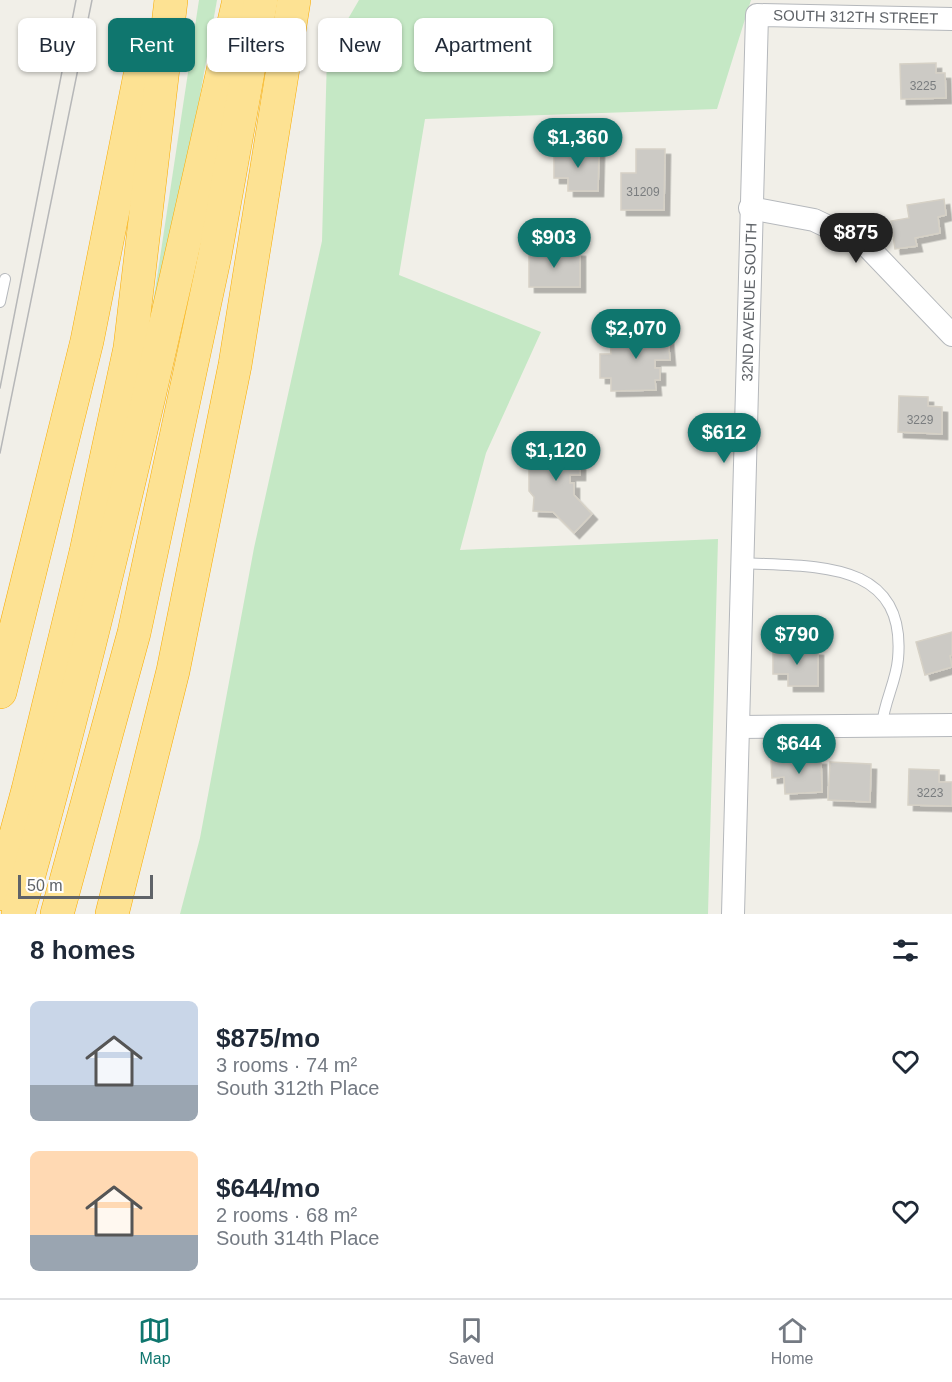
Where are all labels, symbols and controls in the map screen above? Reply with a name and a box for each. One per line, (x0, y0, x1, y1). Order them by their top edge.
street label: SOUTH 312TH STREET (773, 6, 938, 27)
chip: Buy (18, 18, 96, 72)
chip: Rent (108, 18, 195, 72)
chip: Filters (207, 18, 306, 72)
chip: New (318, 18, 402, 72)
chip: Apartment (414, 18, 553, 72)
house number: 3225 (910, 79, 937, 93)
pin: $1,360 (529, 118, 627, 169)
text: $1,360 (547, 126, 609, 148)
house number: 31209 (626, 185, 660, 199)
pin: $875 (820, 213, 892, 264)
pin: $903 (518, 218, 590, 269)
text: $875 (834, 221, 878, 243)
street label: 32ND AVENUE SOUTH (738, 222, 759, 382)
text: $903 (532, 226, 576, 248)
pin: $2,070 (587, 309, 685, 360)
text: $2,070 (605, 317, 667, 339)
pin: $612 (688, 413, 760, 464)
house number: 3229 (907, 413, 934, 427)
text: $612 (702, 421, 746, 443)
pin: $1,120 (507, 431, 605, 482)
text: $1,120 (525, 439, 587, 461)
pin: $790 (761, 615, 833, 666)
text: $790 (775, 623, 819, 645)
pin: $644 (763, 724, 835, 775)
text: $644 (777, 732, 821, 754)
house number: 3223 (917, 786, 944, 800)
scale bar (18, 872, 153, 900)
text: 50 m (27, 877, 63, 894)
icon: filters (889, 934, 922, 967)
text: 8 homes (30, 935, 136, 965)
text: $875/mo (216, 1023, 320, 1053)
icon: home (78, 1025, 150, 1097)
icon: heart (889, 1045, 922, 1078)
text: 3 rooms · 74 m² (216, 1054, 357, 1076)
text: South 312th Place (216, 1077, 379, 1099)
text: $644/mo (216, 1173, 320, 1203)
icon: home (78, 1175, 150, 1247)
icon: heart (889, 1195, 922, 1228)
text: 2 rooms · 68 m² (216, 1204, 357, 1226)
text: South 314th Place (216, 1227, 379, 1249)
tab: Map (138, 1314, 171, 1368)
tab: Saved (448, 1314, 494, 1368)
tab: Home (771, 1314, 813, 1368)

